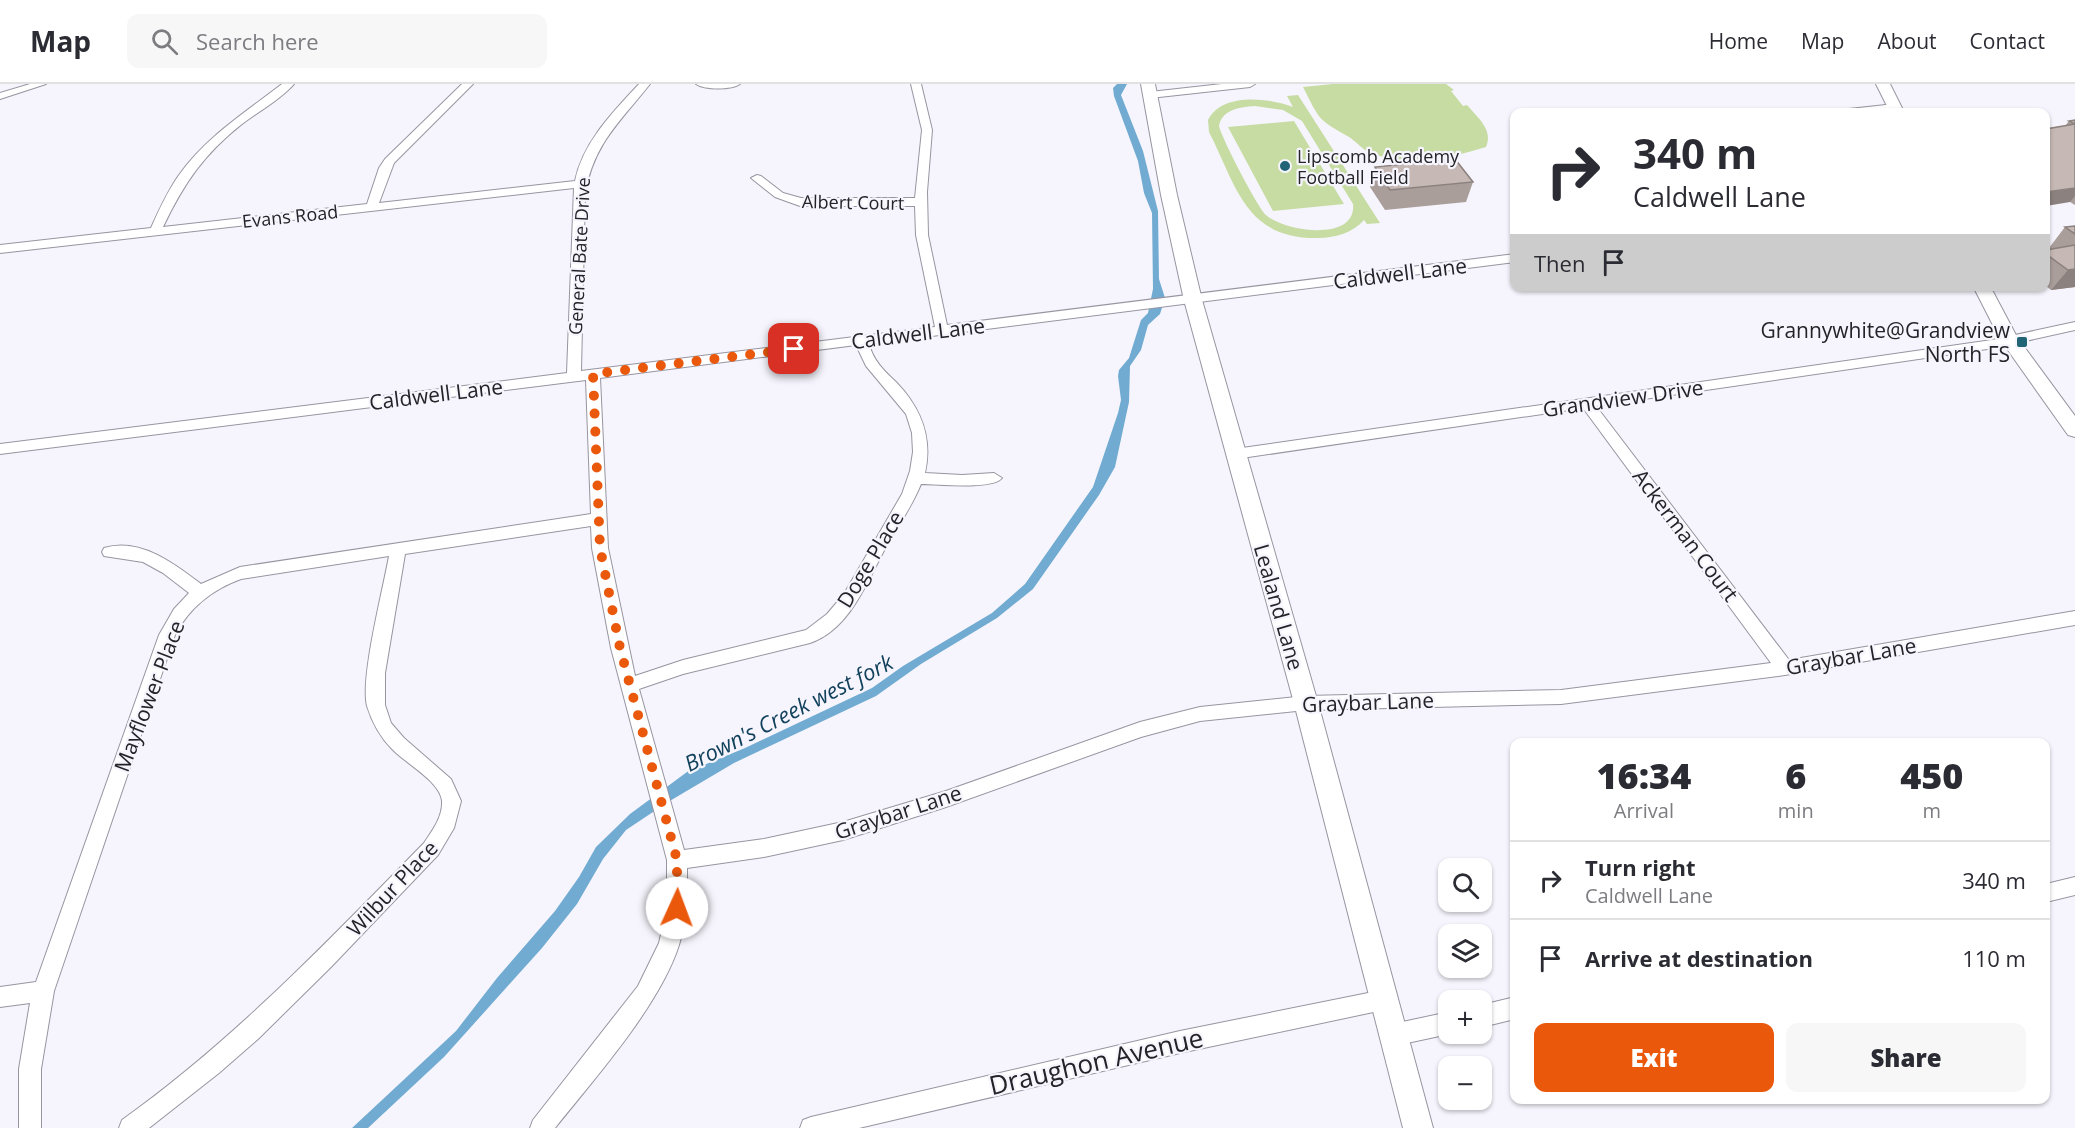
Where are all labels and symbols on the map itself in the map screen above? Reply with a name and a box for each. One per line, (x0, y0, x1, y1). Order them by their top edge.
place label: Lipscomb Academy Football Field (1297, 144, 1460, 189)
marker: Lipscomb Academy Football Field (1278, 159, 1292, 173)
street label: General Bate Drive (563, 177, 595, 335)
street label: Albert Court (802, 189, 904, 215)
street label: Evans Road (241, 199, 339, 233)
street label: Caldwell Lane (1332, 251, 1468, 295)
street label: Caldwell Lane (850, 311, 986, 355)
place label: Grannywhite@Grandview North FS (1761, 316, 2011, 368)
pin (768, 323, 819, 374)
marker: Grannywhite@Grandview North FS (2015, 335, 2029, 349)
street label: Caldwell Lane (368, 372, 504, 416)
street label: Grandview Drive (1541, 373, 1705, 423)
street label: Ackerman Court (1627, 463, 1745, 607)
street label: Doge Place (830, 506, 910, 612)
street label: Lealand Lane (1248, 541, 1310, 673)
street label: Mayflower Place (107, 616, 191, 776)
street label: Graybar Lane (1784, 631, 1918, 681)
water label: Brown's Creek west fork (679, 646, 899, 778)
street label: Graybar Lane (1302, 686, 1434, 718)
street label: Graybar Lane (831, 778, 965, 846)
street label: Wilbur Place (340, 834, 444, 942)
position arrow (645, 876, 709, 940)
street label: Draughon Avenue (985, 1019, 1207, 1103)

